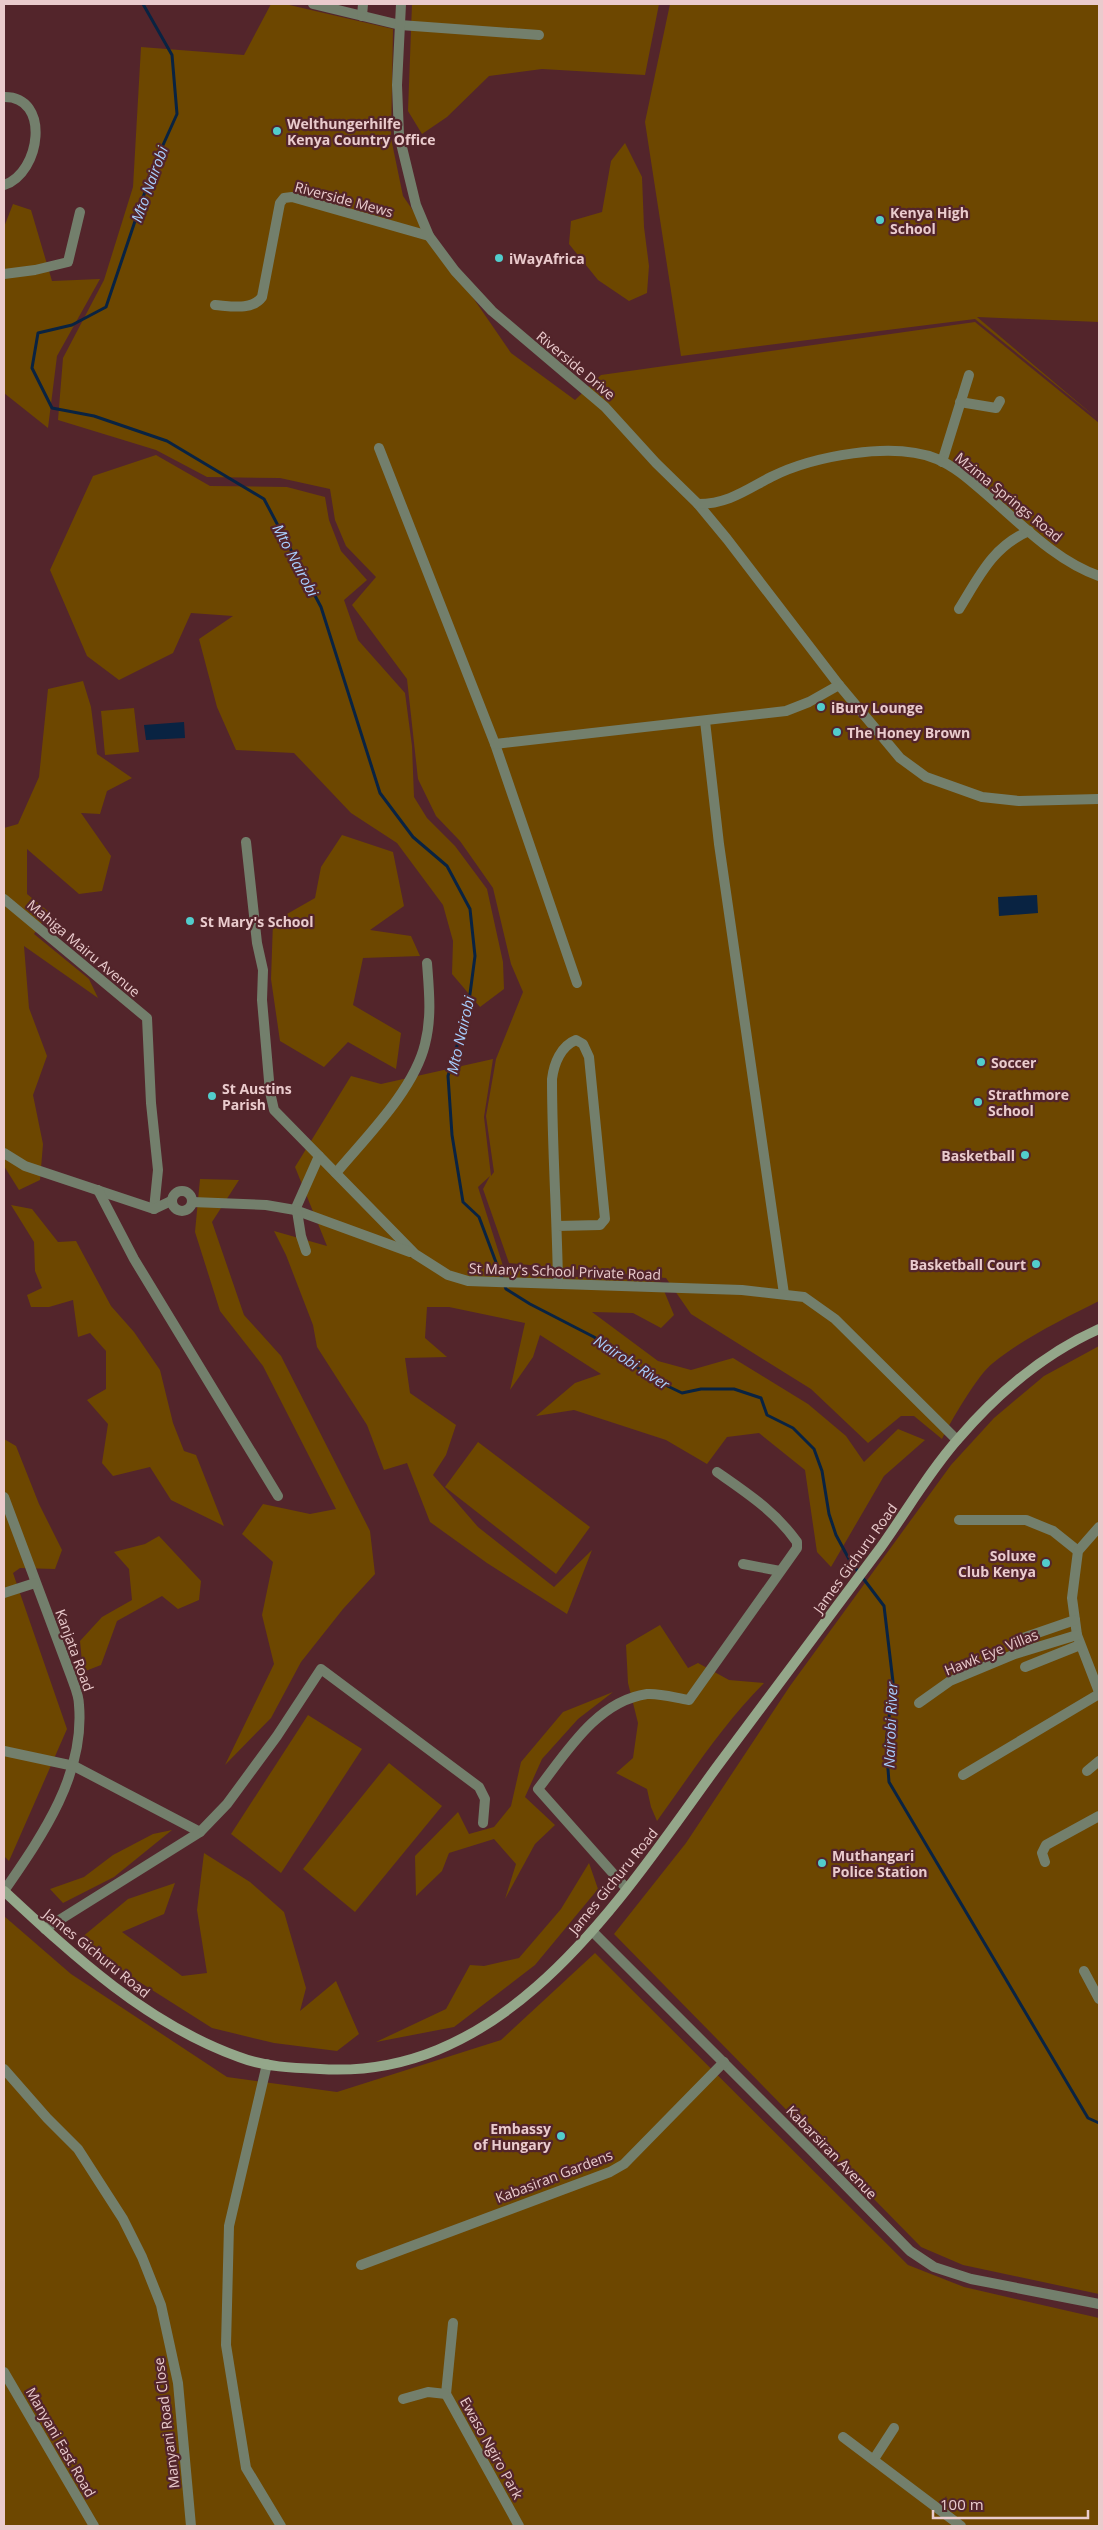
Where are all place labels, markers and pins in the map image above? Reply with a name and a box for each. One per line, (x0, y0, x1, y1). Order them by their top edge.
place label: Welthungerhilfe Kenya Country Office (287, 114, 436, 149)
marker: Welthungerhilfe Kenya Country Office (271, 125, 283, 137)
place label: Kenya High School (890, 203, 969, 238)
marker: Kenya High School (874, 214, 886, 226)
place label: iWayAfrica (509, 249, 585, 268)
marker: iWayAfrica (493, 252, 505, 264)
place label: iBury Lounge (831, 698, 923, 717)
marker: iBury Lounge (815, 701, 827, 713)
place label: The Honey Brown (847, 723, 970, 742)
marker: The Honey Brown (831, 726, 843, 738)
place label: St Mary's School (200, 912, 313, 931)
marker: St Mary's School (184, 915, 196, 927)
place label: Soccer (991, 1053, 1037, 1072)
marker: Soccer (975, 1056, 987, 1068)
place label: St Austins Parish (222, 1079, 292, 1114)
place label: Strathmore School (988, 1085, 1069, 1120)
marker: St Austins Parish (206, 1090, 218, 1102)
marker: Strathmore School (972, 1096, 984, 1108)
place label: Basketball (941, 1146, 1015, 1165)
marker: Basketball (1019, 1149, 1031, 1161)
place label: Basketball Court (909, 1255, 1026, 1274)
marker: Basketball Court (1030, 1258, 1042, 1270)
place label: Soluxe Club Kenya (958, 1546, 1036, 1581)
marker: Soluxe Club Kenya (1040, 1557, 1052, 1569)
place label: Muthangari Police Station (832, 1846, 928, 1881)
marker: Muthangari Police Station (816, 1857, 828, 1869)
place label: Embassy of Hungary (473, 2119, 551, 2154)
marker: Embassy of Hungary (555, 2130, 567, 2142)

